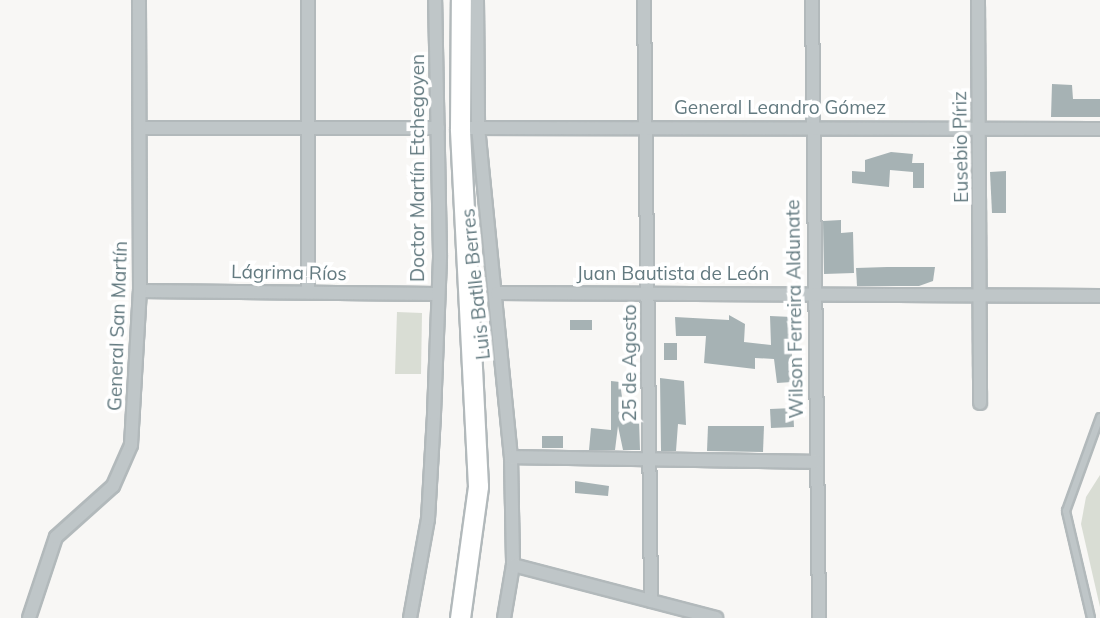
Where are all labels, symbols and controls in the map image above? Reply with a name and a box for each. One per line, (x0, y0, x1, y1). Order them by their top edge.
street label: Doctor Martín Etchegoyen (407, 54, 429, 282)
street label: Eusebio Píriz (949, 91, 973, 203)
street label: General Leandro Gómez (674, 97, 886, 119)
street label: Wilson Ferreira Aldunate (782, 199, 808, 419)
street label: Luis Batlle Berres (457, 207, 495, 361)
street label: General San Martín (104, 241, 132, 411)
street label: Lágrima Ríos (231, 261, 347, 285)
street label: Juan Bautista de León (577, 263, 769, 285)
street label: 25 de Agosto (619, 304, 641, 422)

